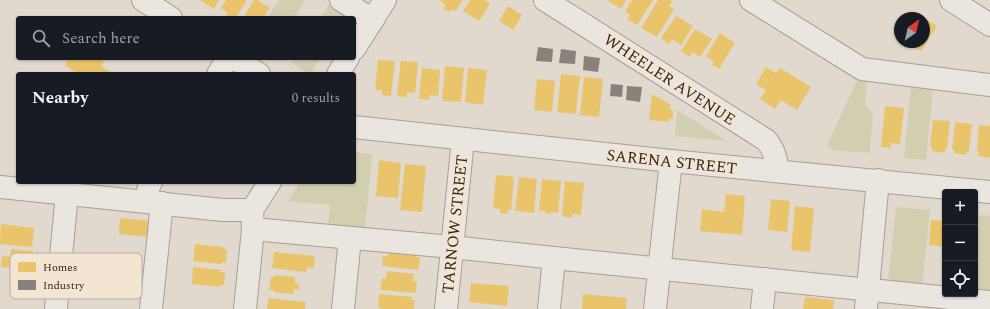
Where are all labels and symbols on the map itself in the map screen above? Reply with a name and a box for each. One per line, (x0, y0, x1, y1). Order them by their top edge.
north arrow (894, 12, 930, 48)
street label: WHEELER AVENUE (599, 28, 740, 132)
street label: SARENA STREET (605, 143, 739, 181)
street label: TARNOW STREET (436, 153, 474, 295)
legend (10, 253, 142, 299)
text: Homes (43, 259, 77, 276)
text: Industry (43, 277, 85, 294)

